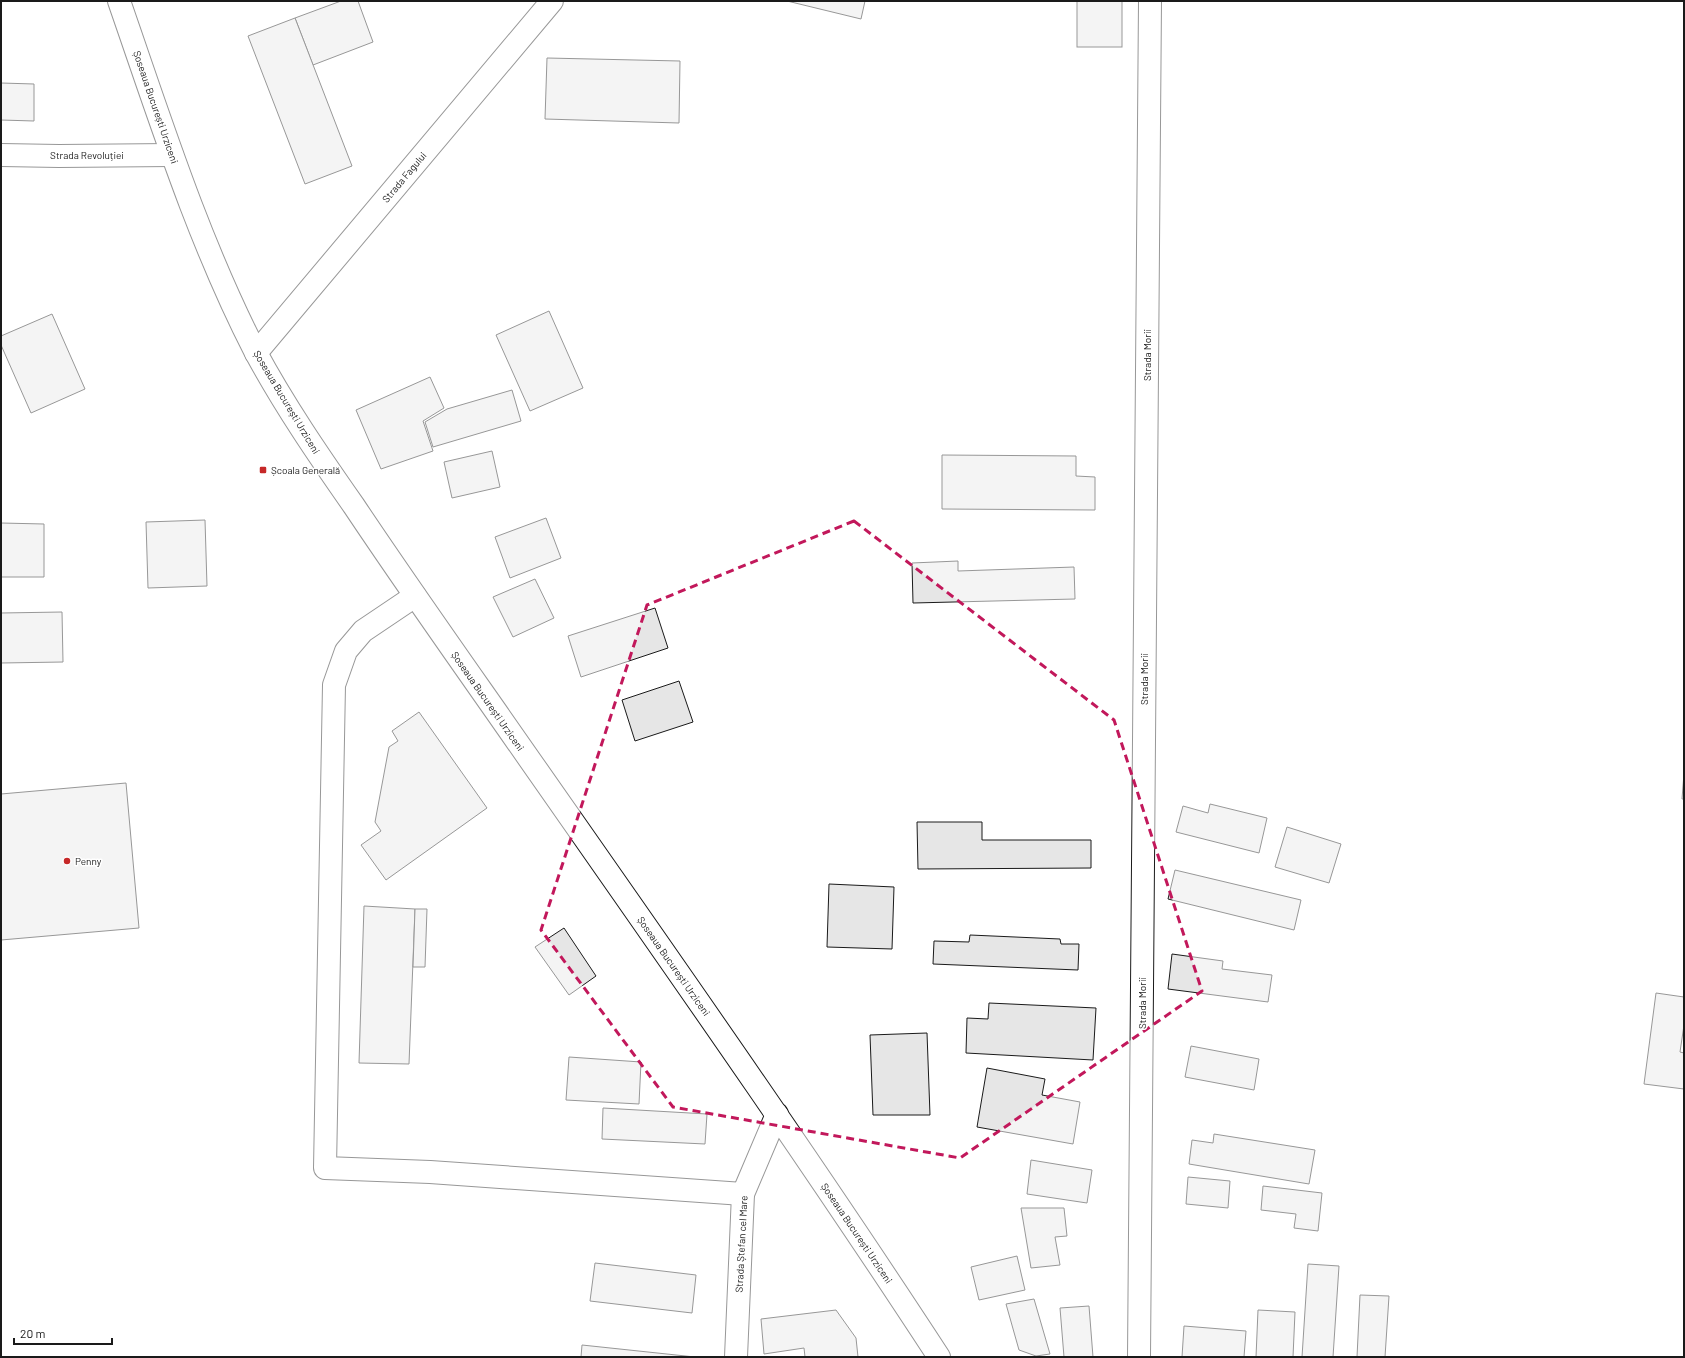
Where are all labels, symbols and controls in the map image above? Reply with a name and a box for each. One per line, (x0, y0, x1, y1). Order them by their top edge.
street label: Șoseaua București Urziceni (131, 49, 181, 165)
street label: Strada Revoluției (50, 149, 124, 161)
street label: Strada Fagului (379, 149, 429, 205)
street label: Strada Morii (1141, 329, 1153, 381)
street label: Șoseaua București Urziceni (251, 348, 323, 456)
place label: Școala Generală (271, 464, 340, 476)
marker: Școala Generală (258, 465, 268, 475)
street label: Șoseaua București Urziceni (449, 649, 527, 753)
street label: Strada Morii (1138, 653, 1150, 705)
place label: Penny (75, 855, 102, 867)
marker: Penny (62, 856, 72, 866)
street label: Șoseaua București Urziceni (635, 914, 713, 1018)
street label: Strada Morii (1136, 977, 1148, 1029)
street label: Șoseaua București Urziceni (819, 1181, 895, 1285)
street label: Strada Ștefan cel Mare (732, 1195, 750, 1293)
scale bar (14, 1320, 112, 1346)
text: 20 m (20, 1326, 46, 1340)

